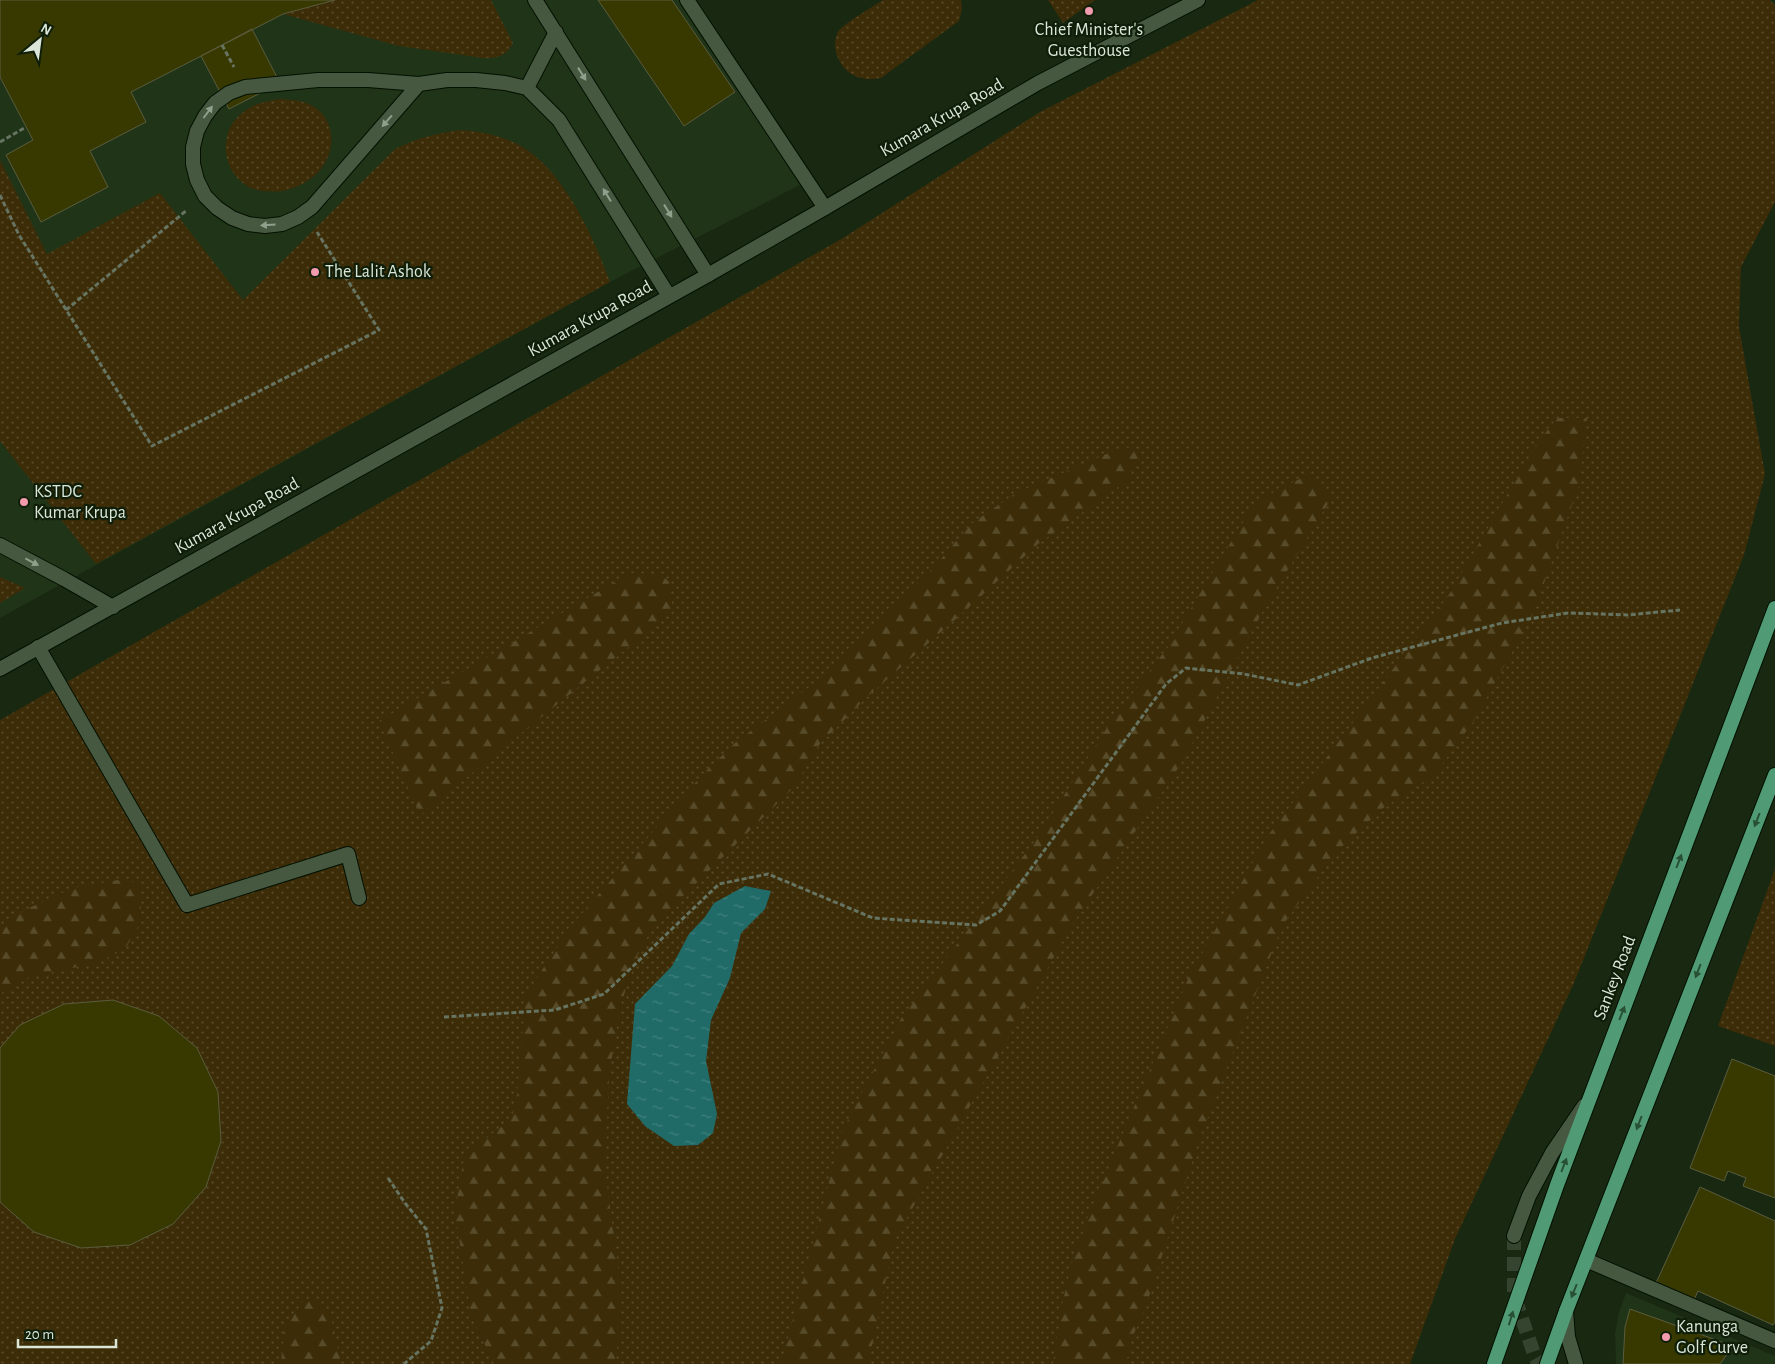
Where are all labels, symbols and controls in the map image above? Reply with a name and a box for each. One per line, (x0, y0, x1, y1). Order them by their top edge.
marker: Chief Minister's Guesthouse (1083, 5, 1095, 17)
north arrow (15, 15, 65, 65)
text: N (38, 21, 53, 38)
place label: Chief Minister's Guesthouse (1035, 21, 1143, 60)
one-way arrow (577, 67, 586, 80)
street label: Kumara Krupa Road (877, 75, 1007, 161)
one-way arrow (203, 105, 213, 119)
one-way arrow (381, 114, 392, 127)
one-way arrow (602, 188, 611, 202)
one-way arrow (664, 204, 673, 218)
one-way arrow (260, 221, 276, 229)
place label: The Lalit Ashok (325, 263, 432, 281)
marker: The Lalit Ashok (309, 266, 321, 278)
street label: Kumara Krupa Road (525, 277, 655, 361)
street label: Kumara Krupa Road (172, 474, 302, 558)
place label: KSTDC Kumar Krupa (34, 483, 126, 522)
marker: KSTDC Kumar Krupa (18, 496, 30, 508)
one-way arrow (25, 557, 39, 566)
one-way arrow (1753, 813, 1761, 827)
one-way arrow (1675, 853, 1683, 868)
street label: Sankey Road (1591, 934, 1639, 1022)
one-way arrow (1694, 964, 1702, 979)
one-way arrow (1618, 1005, 1626, 1020)
one-way arrow (1635, 1116, 1643, 1130)
one-way arrow (1560, 1157, 1568, 1172)
one-way arrow (1570, 1283, 1577, 1298)
one-way arrow (1507, 1310, 1515, 1325)
scale bar (18, 1316, 115, 1348)
place label: Kanunga Golf Curve (1676, 1318, 1748, 1357)
text: 20 m (25, 1327, 54, 1342)
marker: Kanunga Golf Curve (1660, 1331, 1672, 1343)

